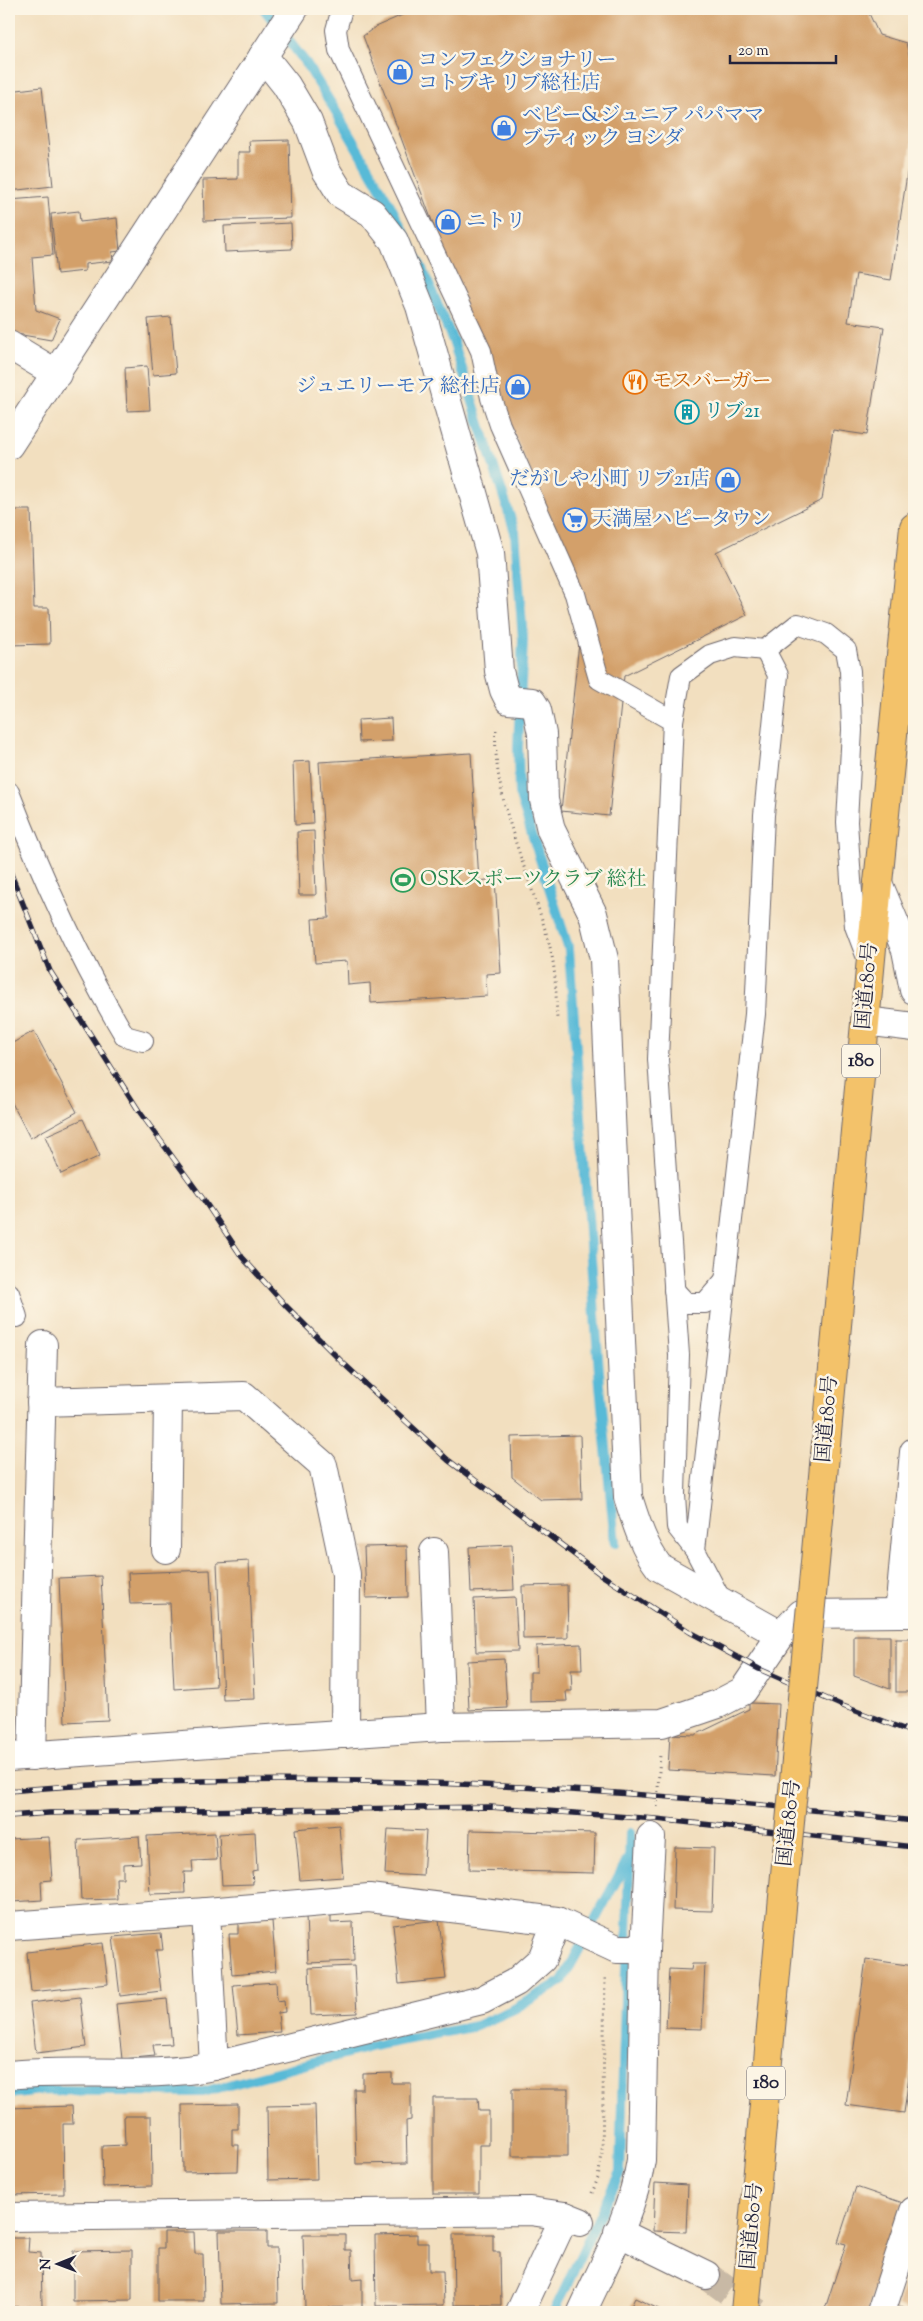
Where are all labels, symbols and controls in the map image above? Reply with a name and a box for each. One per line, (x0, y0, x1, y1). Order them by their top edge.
scale bar (730, 32, 837, 64)
text: 20 m (738, 41, 769, 62)
place label: コンフェクショナリー コトブキ リブ総社店 (418, 47, 617, 99)
shop icon: コンフェクショナリー コトブキ リブ総社店 (387, 59, 413, 85)
place label: ベビー&ジュニア パパママ ブティック ヨシダ (522, 102, 764, 154)
shop icon: ベビー&ジュニア パパママ ブティック ヨシダ (491, 115, 517, 141)
place label: ニトリ (466, 208, 526, 237)
shop icon: ニトリ (435, 209, 461, 235)
place label: モスバーガー (652, 368, 772, 397)
restaurant icon: モスバーガー (622, 369, 648, 395)
place label: ジュエリーモア 総社店 (296, 373, 500, 402)
shop icon: ジュエリーモア 総社店 (505, 374, 531, 400)
place label: リブ21 (704, 398, 760, 427)
building icon: リブ21 (674, 399, 700, 425)
place label: だがしや小町 リブ21店 (510, 466, 710, 495)
shop icon: だがしや小町 リブ21店 (715, 467, 741, 493)
place label: 天満屋ハピータウン (592, 506, 771, 535)
supermarket icon: 天満屋ハピータウン (562, 507, 588, 533)
place label: OSKスポーツクラブ 総社 (420, 866, 647, 895)
sports icon: OSKスポーツクラブ 総社 (390, 867, 416, 893)
street label: 国道180号 (850, 941, 886, 1031)
road number: 180 (842, 1044, 880, 1078)
street label: 国道180号 (810, 1374, 846, 1464)
street label: 国道180号 (771, 1778, 809, 1868)
road number: 180 (747, 2066, 785, 2100)
street label: 国道180号 (735, 2181, 771, 2271)
north arrow (32, 2238, 82, 2288)
text: N (37, 2258, 57, 2270)

